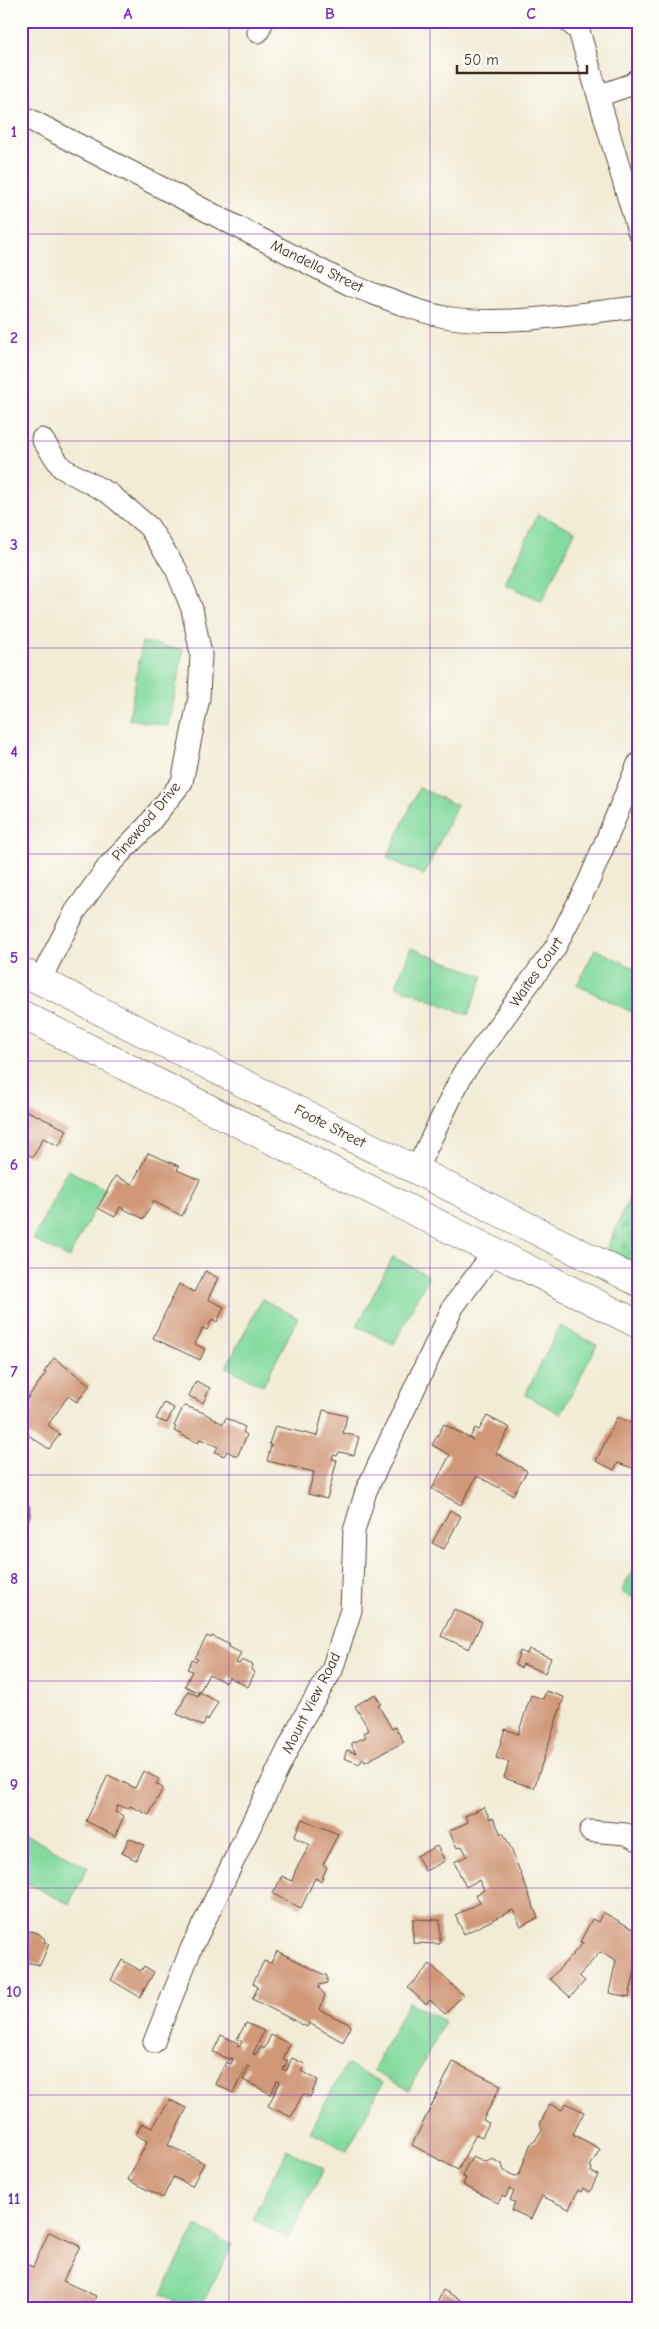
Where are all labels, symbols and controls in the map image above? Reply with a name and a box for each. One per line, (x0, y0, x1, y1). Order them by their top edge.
text: A (124, 5, 133, 23)
text: B (325, 5, 335, 23)
text: C (526, 5, 536, 23)
scale bar (457, 42, 586, 74)
text: 50 m (464, 51, 499, 69)
text: 1 (11, 123, 17, 141)
street label: Mandella Street (268, 236, 367, 297)
text: 2 (10, 329, 18, 347)
text: 3 (10, 536, 18, 554)
text: 4 (10, 743, 18, 761)
street label: Pinewood Drive (108, 778, 185, 864)
street label: Waites Court (505, 933, 567, 1010)
text: 5 (10, 949, 18, 967)
street label: Foote Street (291, 1100, 369, 1152)
text: 6 (10, 1156, 18, 1174)
text: 7 (10, 1363, 18, 1381)
text: 8 (10, 1570, 18, 1588)
street label: Mount View Road (278, 1649, 344, 1757)
text: 9 (10, 1776, 18, 1794)
text: 10 (6, 1983, 22, 2001)
text: 11 (8, 2190, 20, 2208)

